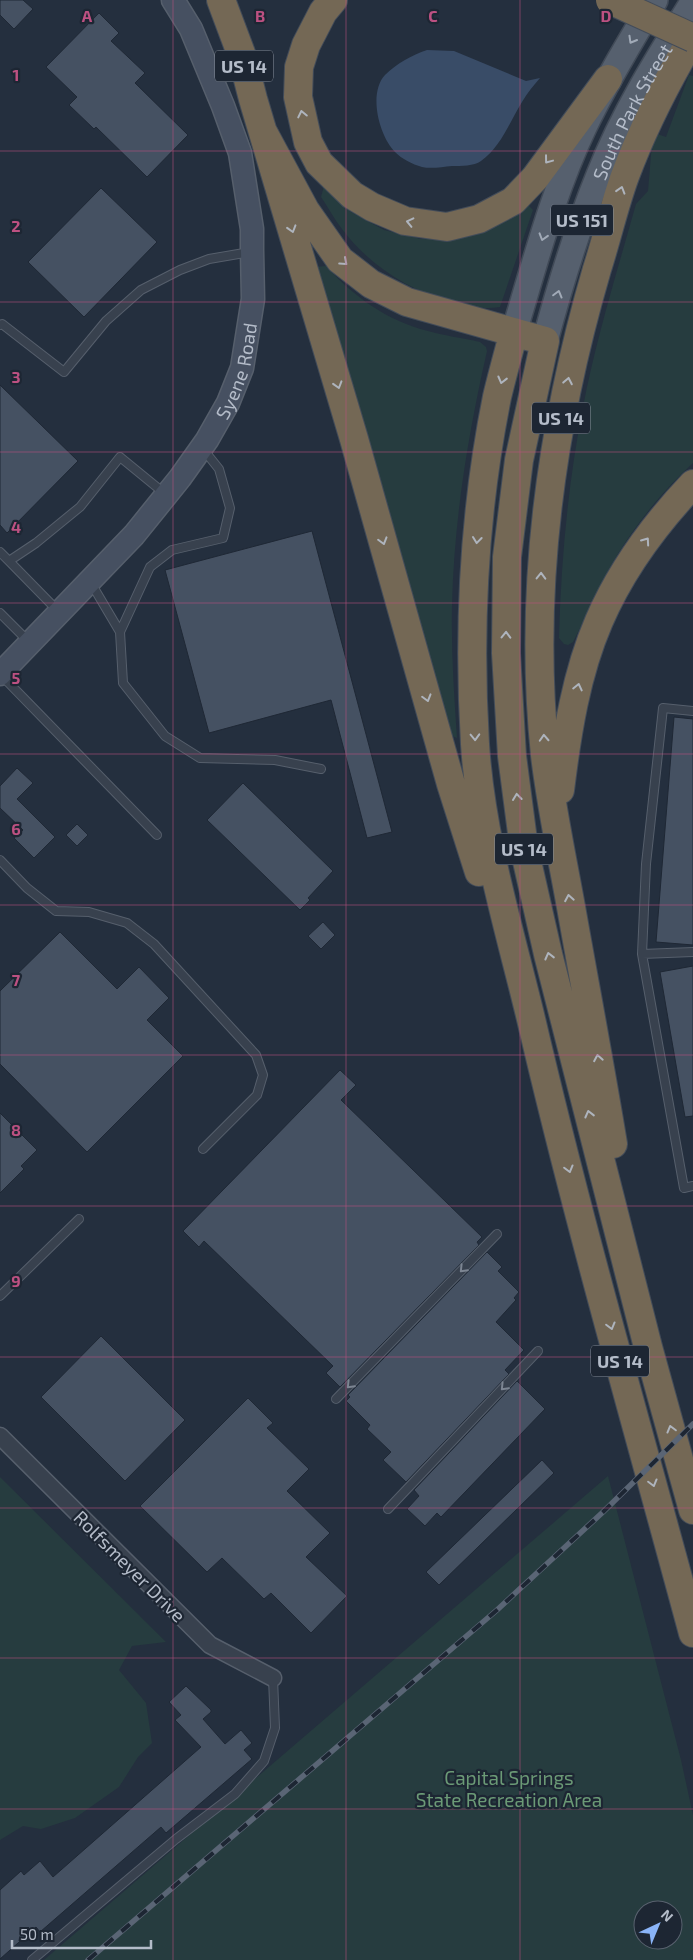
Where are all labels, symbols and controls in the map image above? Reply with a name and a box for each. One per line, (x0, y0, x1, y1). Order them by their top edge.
text: A (82, 6, 93, 25)
text: B (255, 6, 265, 25)
text: C (428, 6, 438, 25)
text: D (601, 6, 612, 25)
one-way arrow (628, 34, 638, 43)
street label: South Park Street (587, 39, 676, 183)
road number: US 14 (215, 50, 273, 82)
text: 1 (13, 65, 19, 84)
one-way arrow (297, 110, 308, 119)
one-way arrow (545, 155, 554, 164)
one-way arrow (615, 187, 625, 195)
road number: US 151 (551, 204, 613, 236)
text: 2 (11, 216, 21, 235)
one-way arrow (405, 217, 414, 228)
one-way arrow (286, 225, 296, 233)
one-way arrow (539, 233, 549, 241)
one-way arrow (339, 256, 348, 265)
one-way arrow (552, 289, 563, 298)
street label: Syene Road (210, 321, 261, 423)
text: 3 (11, 367, 21, 386)
one-way arrow (497, 375, 507, 383)
one-way arrow (562, 376, 573, 385)
one-way arrow (333, 381, 343, 389)
road number: US 14 (532, 402, 590, 433)
text: 4 (11, 517, 21, 536)
one-way arrow (472, 536, 483, 544)
one-way arrow (378, 537, 388, 545)
one-way arrow (640, 537, 649, 547)
one-way arrow (536, 572, 546, 580)
one-way arrow (501, 631, 511, 638)
text: 5 (12, 668, 21, 687)
one-way arrow (572, 683, 583, 692)
one-way arrow (422, 693, 432, 701)
one-way arrow (470, 734, 480, 742)
one-way arrow (539, 734, 550, 742)
one-way arrow (513, 793, 523, 801)
text: 6 (11, 819, 21, 838)
road number: US 14 (495, 834, 553, 864)
one-way arrow (565, 894, 575, 902)
one-way arrow (544, 952, 555, 961)
text: 7 (12, 970, 21, 989)
one-way arrow (594, 1054, 604, 1062)
one-way arrow (584, 1109, 595, 1118)
text: 8 (11, 1120, 21, 1139)
one-way arrow (563, 1164, 573, 1172)
one-way arrow (460, 1263, 469, 1272)
text: 9 (11, 1271, 21, 1290)
one-way arrow (605, 1321, 615, 1329)
road number: US 14 (591, 1345, 649, 1376)
one-way arrow (347, 1379, 356, 1388)
one-way arrow (501, 1381, 510, 1390)
one-way arrow (666, 1426, 676, 1434)
one-way arrow (647, 1478, 657, 1486)
street label: Rolfsmeyer Drive (69, 1505, 191, 1627)
park label: Capital Springs State Recreation Area (416, 1766, 602, 1811)
north arrow (633, 1900, 683, 1950)
text: N (658, 1906, 677, 1925)
scale bar (12, 1918, 151, 1950)
text: 50 m (20, 1925, 54, 1943)

